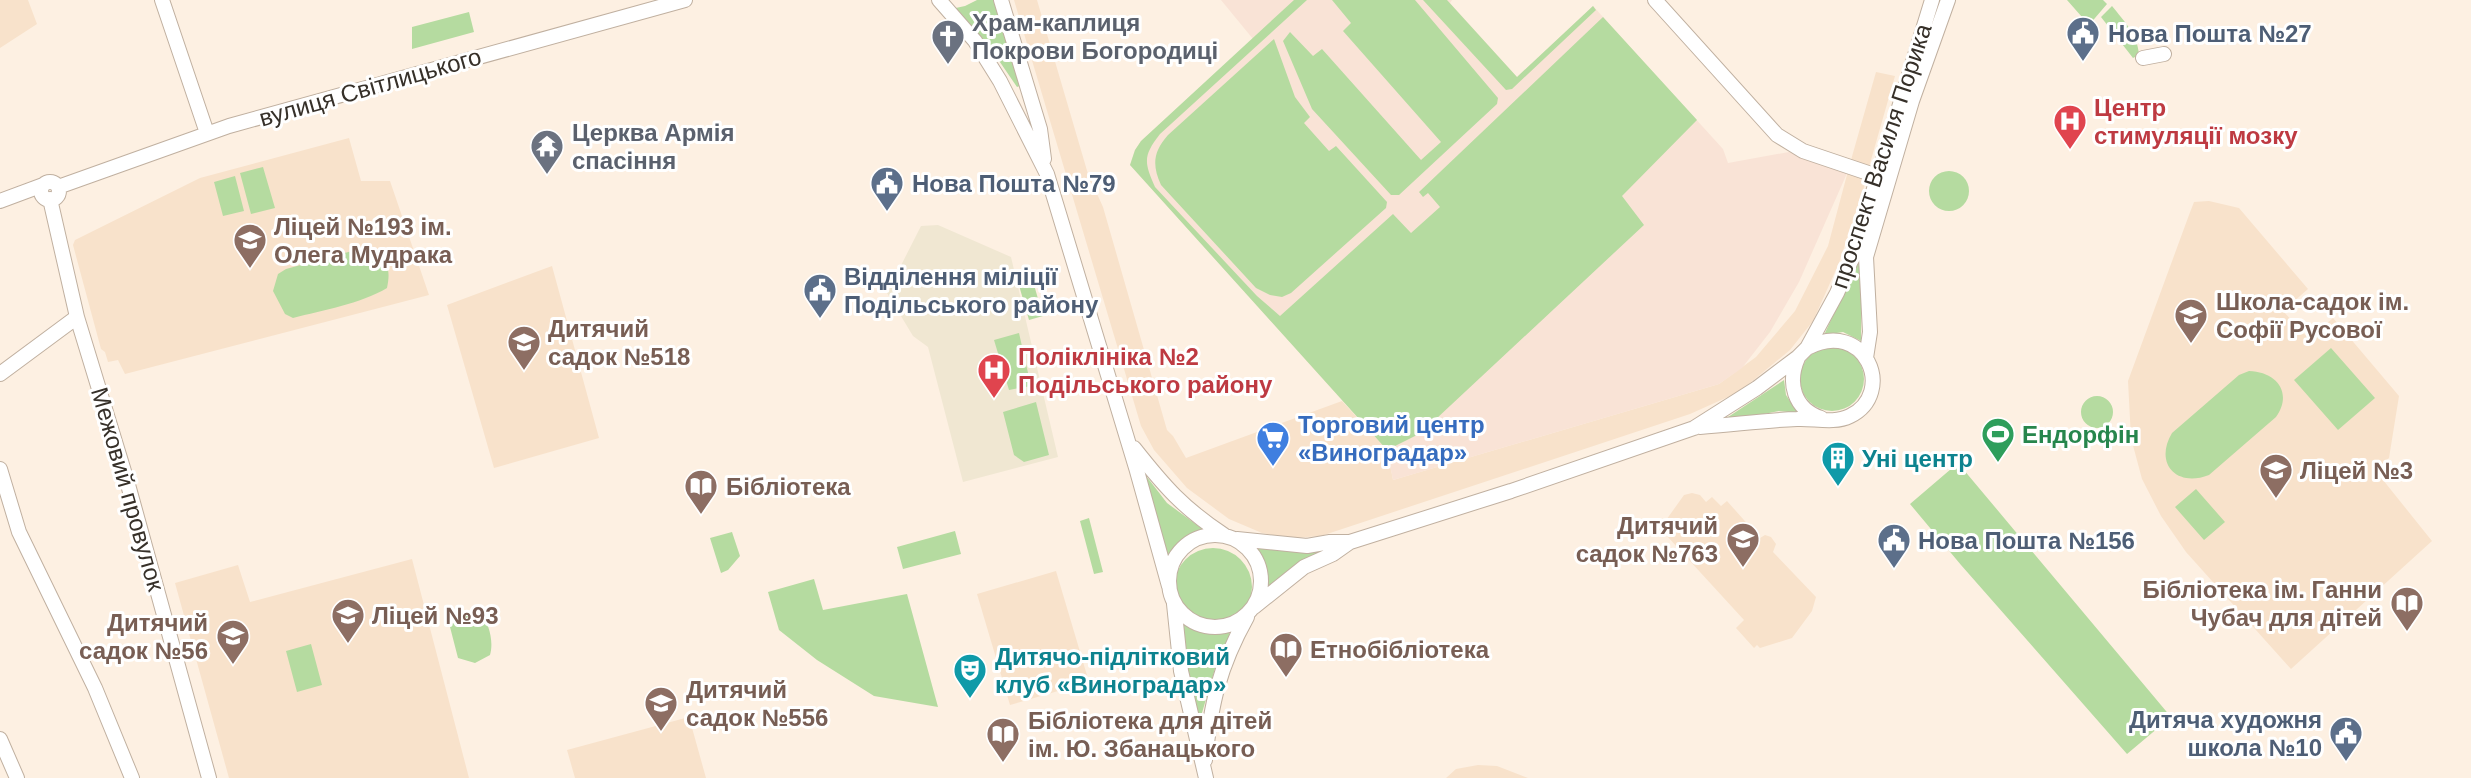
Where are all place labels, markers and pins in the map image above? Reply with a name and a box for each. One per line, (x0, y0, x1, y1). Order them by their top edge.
place label: Храм-каплиця Покрови Богородиці (972, 9, 1218, 64)
public building icon: Нова Пошта №27 (2064, 14, 2102, 63)
church icon: Храм-каплиця Покрови Богородиці (929, 17, 967, 66)
place label: Нова Пошта №27 (2108, 20, 2312, 47)
place label: Центр стимуляції мозку (2094, 94, 2298, 149)
hospital icon: Центр стимуляції мозку (2051, 102, 2089, 151)
place label: Церква Армія спасіння (572, 119, 734, 174)
temple icon: Церква Армія спасіння (528, 127, 566, 176)
public building icon: Нова Пошта №79 (868, 164, 906, 213)
place label: Нова Пошта №79 (912, 170, 1116, 197)
place label: Ліцей №193 ім. Олега Мудрака (274, 213, 453, 268)
school or university icon: Ліцей №193 ім. Олега Мудрака (231, 221, 269, 270)
place label: Відділення міліції Подільського району (844, 263, 1099, 318)
public building icon: Відділення міліції Подільського району (801, 271, 839, 320)
place label: Школа-садок ім. Софії Русової (2216, 288, 2409, 343)
school or university icon: Школа-садок ім. Софії Русової (2172, 296, 2210, 345)
place label: Дитячий садок №518 (548, 315, 690, 370)
school or university icon: Дитячий садок №518 (505, 323, 543, 372)
place label: Поліклініка №2 Подільського району (1018, 343, 1273, 398)
hospital icon: Поліклініка №2 Подільського району (975, 351, 1013, 400)
place label: Торговий центр «Виноградар» (1298, 411, 1485, 466)
sports icon: Ендорфін (1979, 415, 2017, 464)
supermarket icon: Торговий центр «Виноградар» (1254, 419, 1292, 468)
place label: Ендорфін (2022, 421, 2139, 448)
building icon: Уні центр (1819, 439, 1857, 488)
place label: Уні центр (1862, 445, 1973, 472)
school or university icon: Ліцей №3 (2257, 451, 2295, 500)
place label: Ліцей №3 (2300, 457, 2413, 484)
library icon: Бібліотека (682, 467, 720, 516)
place label: Бібліотека (726, 473, 851, 500)
place label: Дитячий садок №763 (1576, 512, 1718, 567)
school or university icon: Дитячий садок №763 (1724, 520, 1762, 569)
public building icon: Нова Пошта №156 (1875, 521, 1913, 570)
place label: Нова Пошта №156 (1918, 527, 2135, 554)
place label: Бібліотека ім. Ганни Чубач для дітей (2143, 576, 2382, 631)
library icon: Бібліотека ім. Ганни Чубач для дітей (2388, 584, 2426, 633)
school or university icon: Ліцей №93 (329, 596, 367, 645)
place label: Ліцей №93 (372, 602, 498, 629)
place label: Дитячий садок №56 (79, 609, 208, 664)
school or university icon: Дитячий садок №56 (214, 617, 252, 666)
library icon: Етнобібліотека (1267, 630, 1305, 679)
place label: Етнобібліотека (1310, 636, 1490, 663)
place label: Дитячо-підлітковий клуб «Виноградар» (995, 643, 1230, 698)
theatre icon: Дитячо-підлітковий клуб «Виноградар» (951, 651, 989, 700)
place label: Дитячий садок №556 (686, 676, 828, 731)
school or university icon: Дитячий садок №556 (642, 684, 680, 733)
place label: Дитяча художня школа №10 (2129, 706, 2322, 761)
place label: Бібліотека для дітей ім. Ю. Збанацького (1028, 707, 1272, 762)
public building icon: Дитяча художня школа №10 (2327, 714, 2365, 763)
library icon: Бібліотека для дітей ім. Ю. Збанацького (984, 715, 1022, 764)

